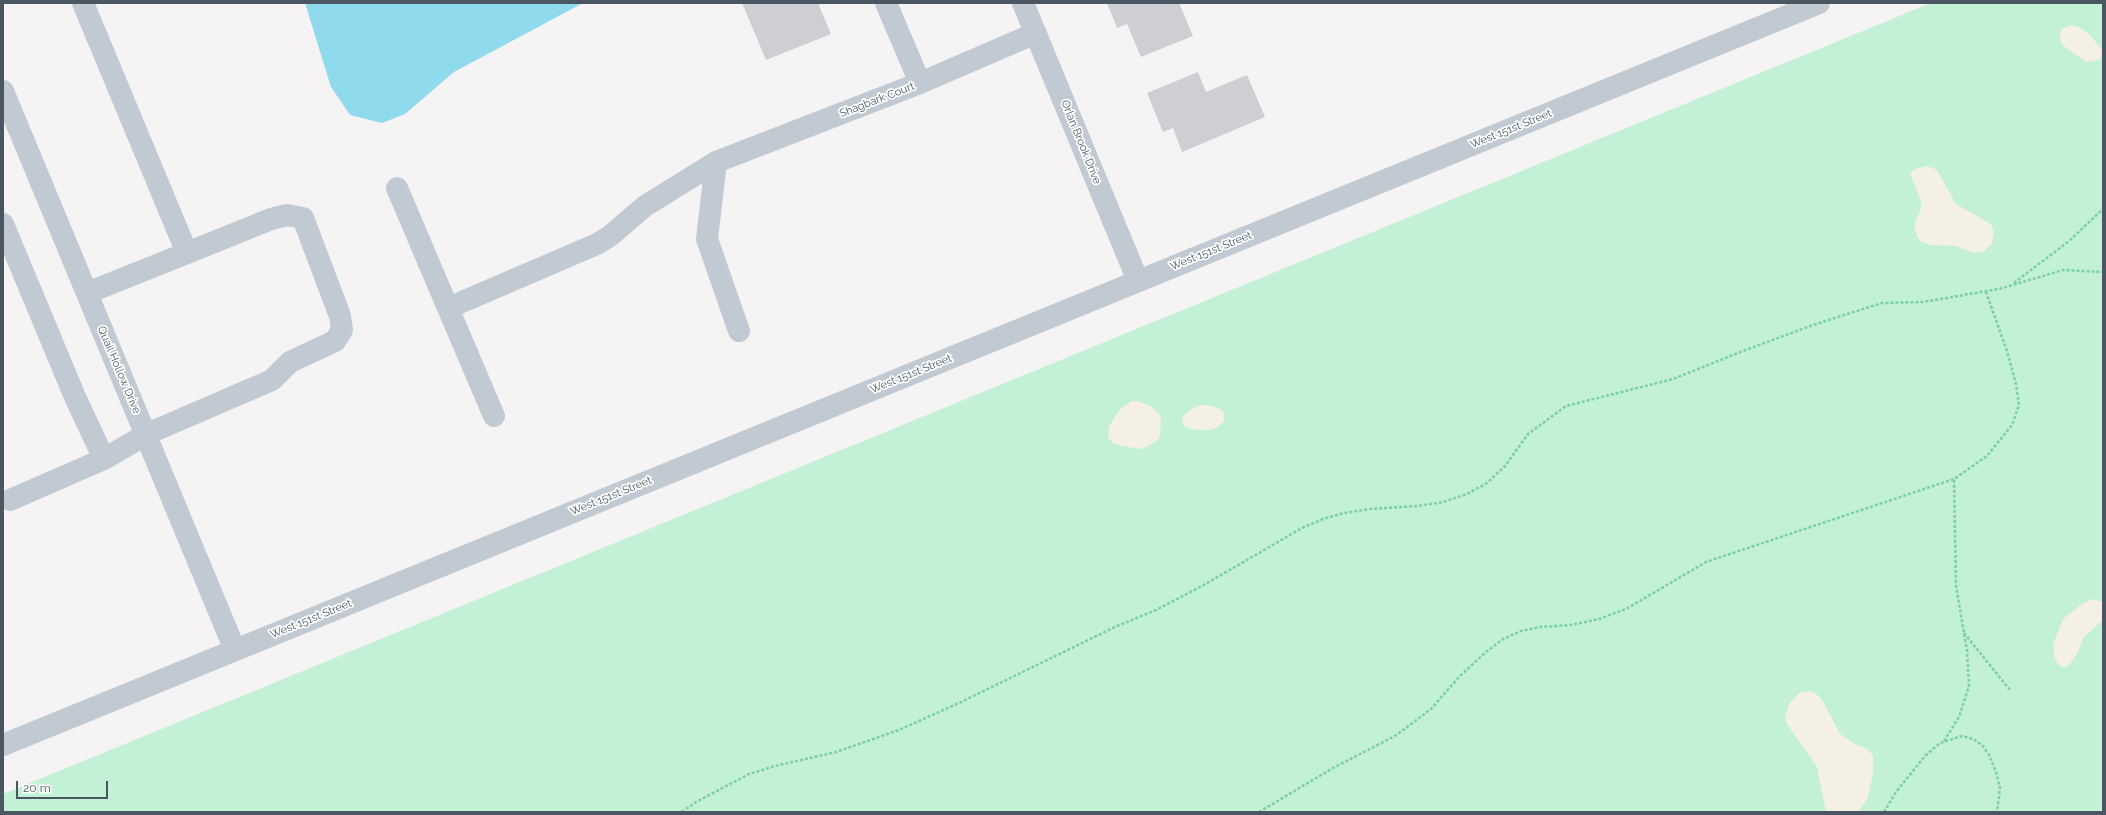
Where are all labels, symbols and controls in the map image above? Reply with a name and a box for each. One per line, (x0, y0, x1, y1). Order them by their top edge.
street label: Shagbark Court (838, 80, 916, 120)
street label: Orlan Brook Drive (1058, 98, 1104, 186)
street label: West 151st Street (1468, 107, 1554, 151)
street label: West 151st Street (1168, 229, 1254, 273)
street label: Quail Hollow Drive (95, 324, 143, 416)
street label: West 151st Street (868, 352, 954, 396)
street label: West 151st Street (568, 474, 654, 518)
street label: West 151st Street (268, 597, 354, 641)
scale bar (18, 773, 110, 799)
text: 20 m (23, 781, 51, 795)

